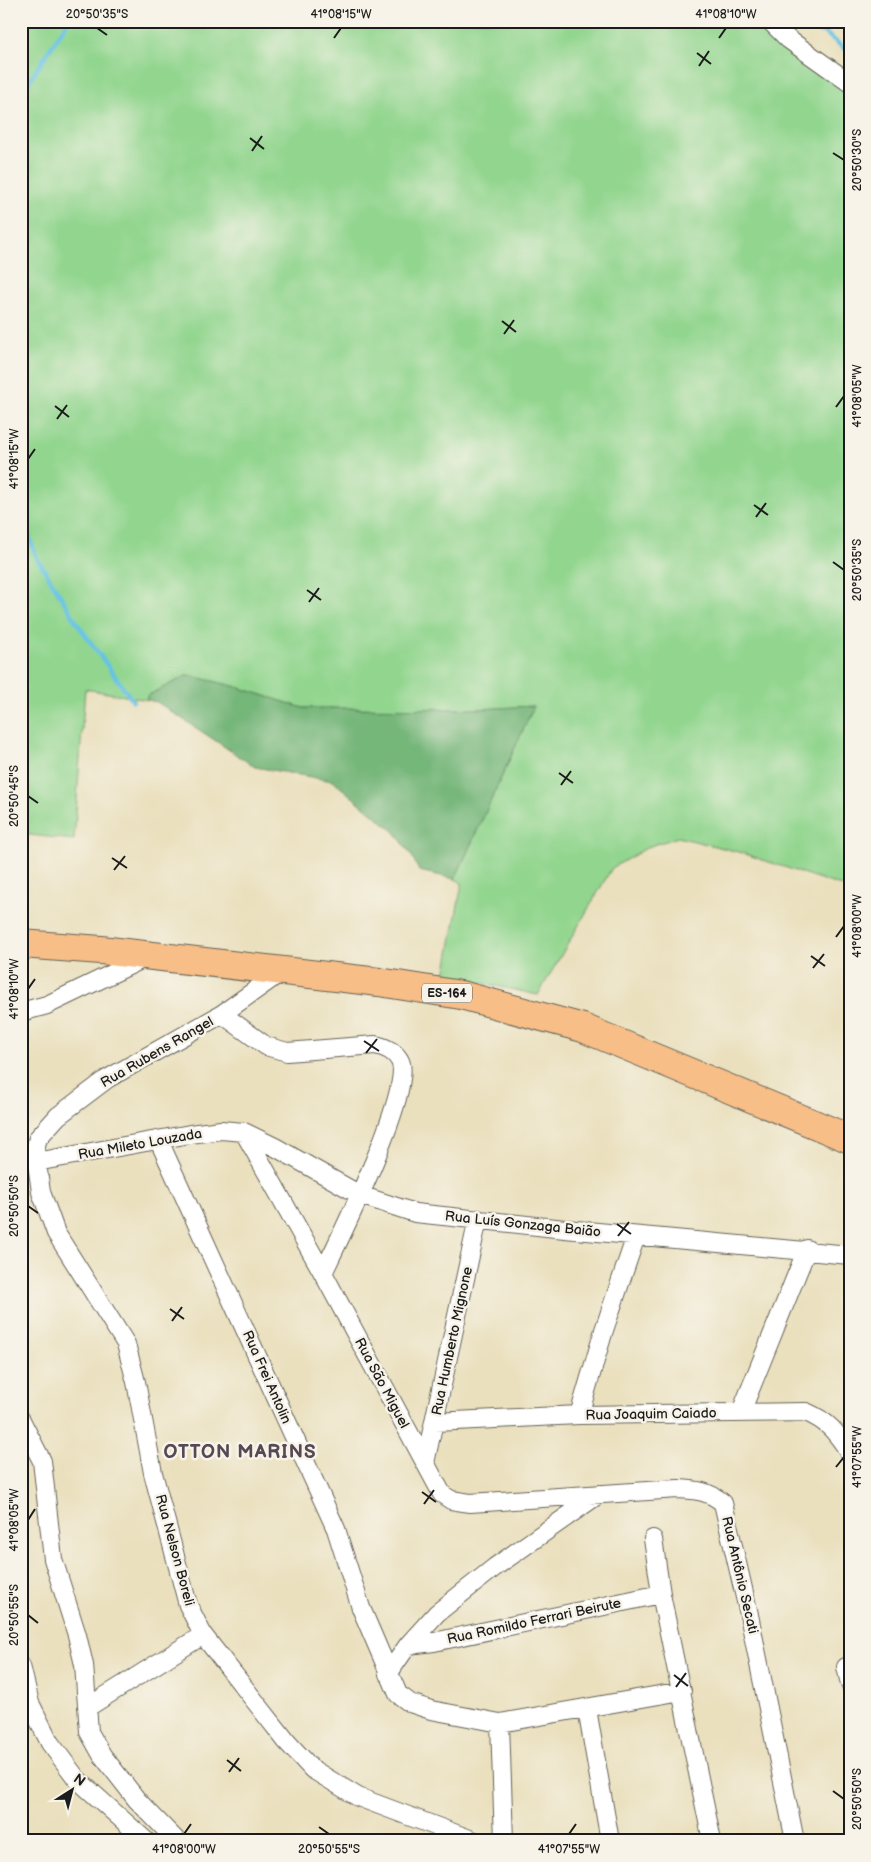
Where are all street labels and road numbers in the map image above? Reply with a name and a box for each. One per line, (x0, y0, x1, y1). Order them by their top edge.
road number: ES-164 (422, 984, 472, 1002)
street label: Rua Rubens Rangel (98, 1013, 216, 1091)
street label: Rua Mileto Louzada (77, 1125, 203, 1163)
street label: Rua Luís Gonzaga Baião (444, 1207, 602, 1241)
street label: Rua Humberto Mignone (428, 1265, 476, 1417)
street label: Rua Frei Antolin (239, 1328, 295, 1426)
street label: Rua São Miguel (351, 1335, 413, 1431)
street label: Rua Joaquim Caiado (585, 1404, 717, 1424)
street label: Rua Nelson Boreli (152, 1492, 198, 1608)
street label: Rua Antônio Secati (718, 1515, 762, 1635)
street label: Rua Romildo Ferrari Beirute (446, 1594, 622, 1648)

